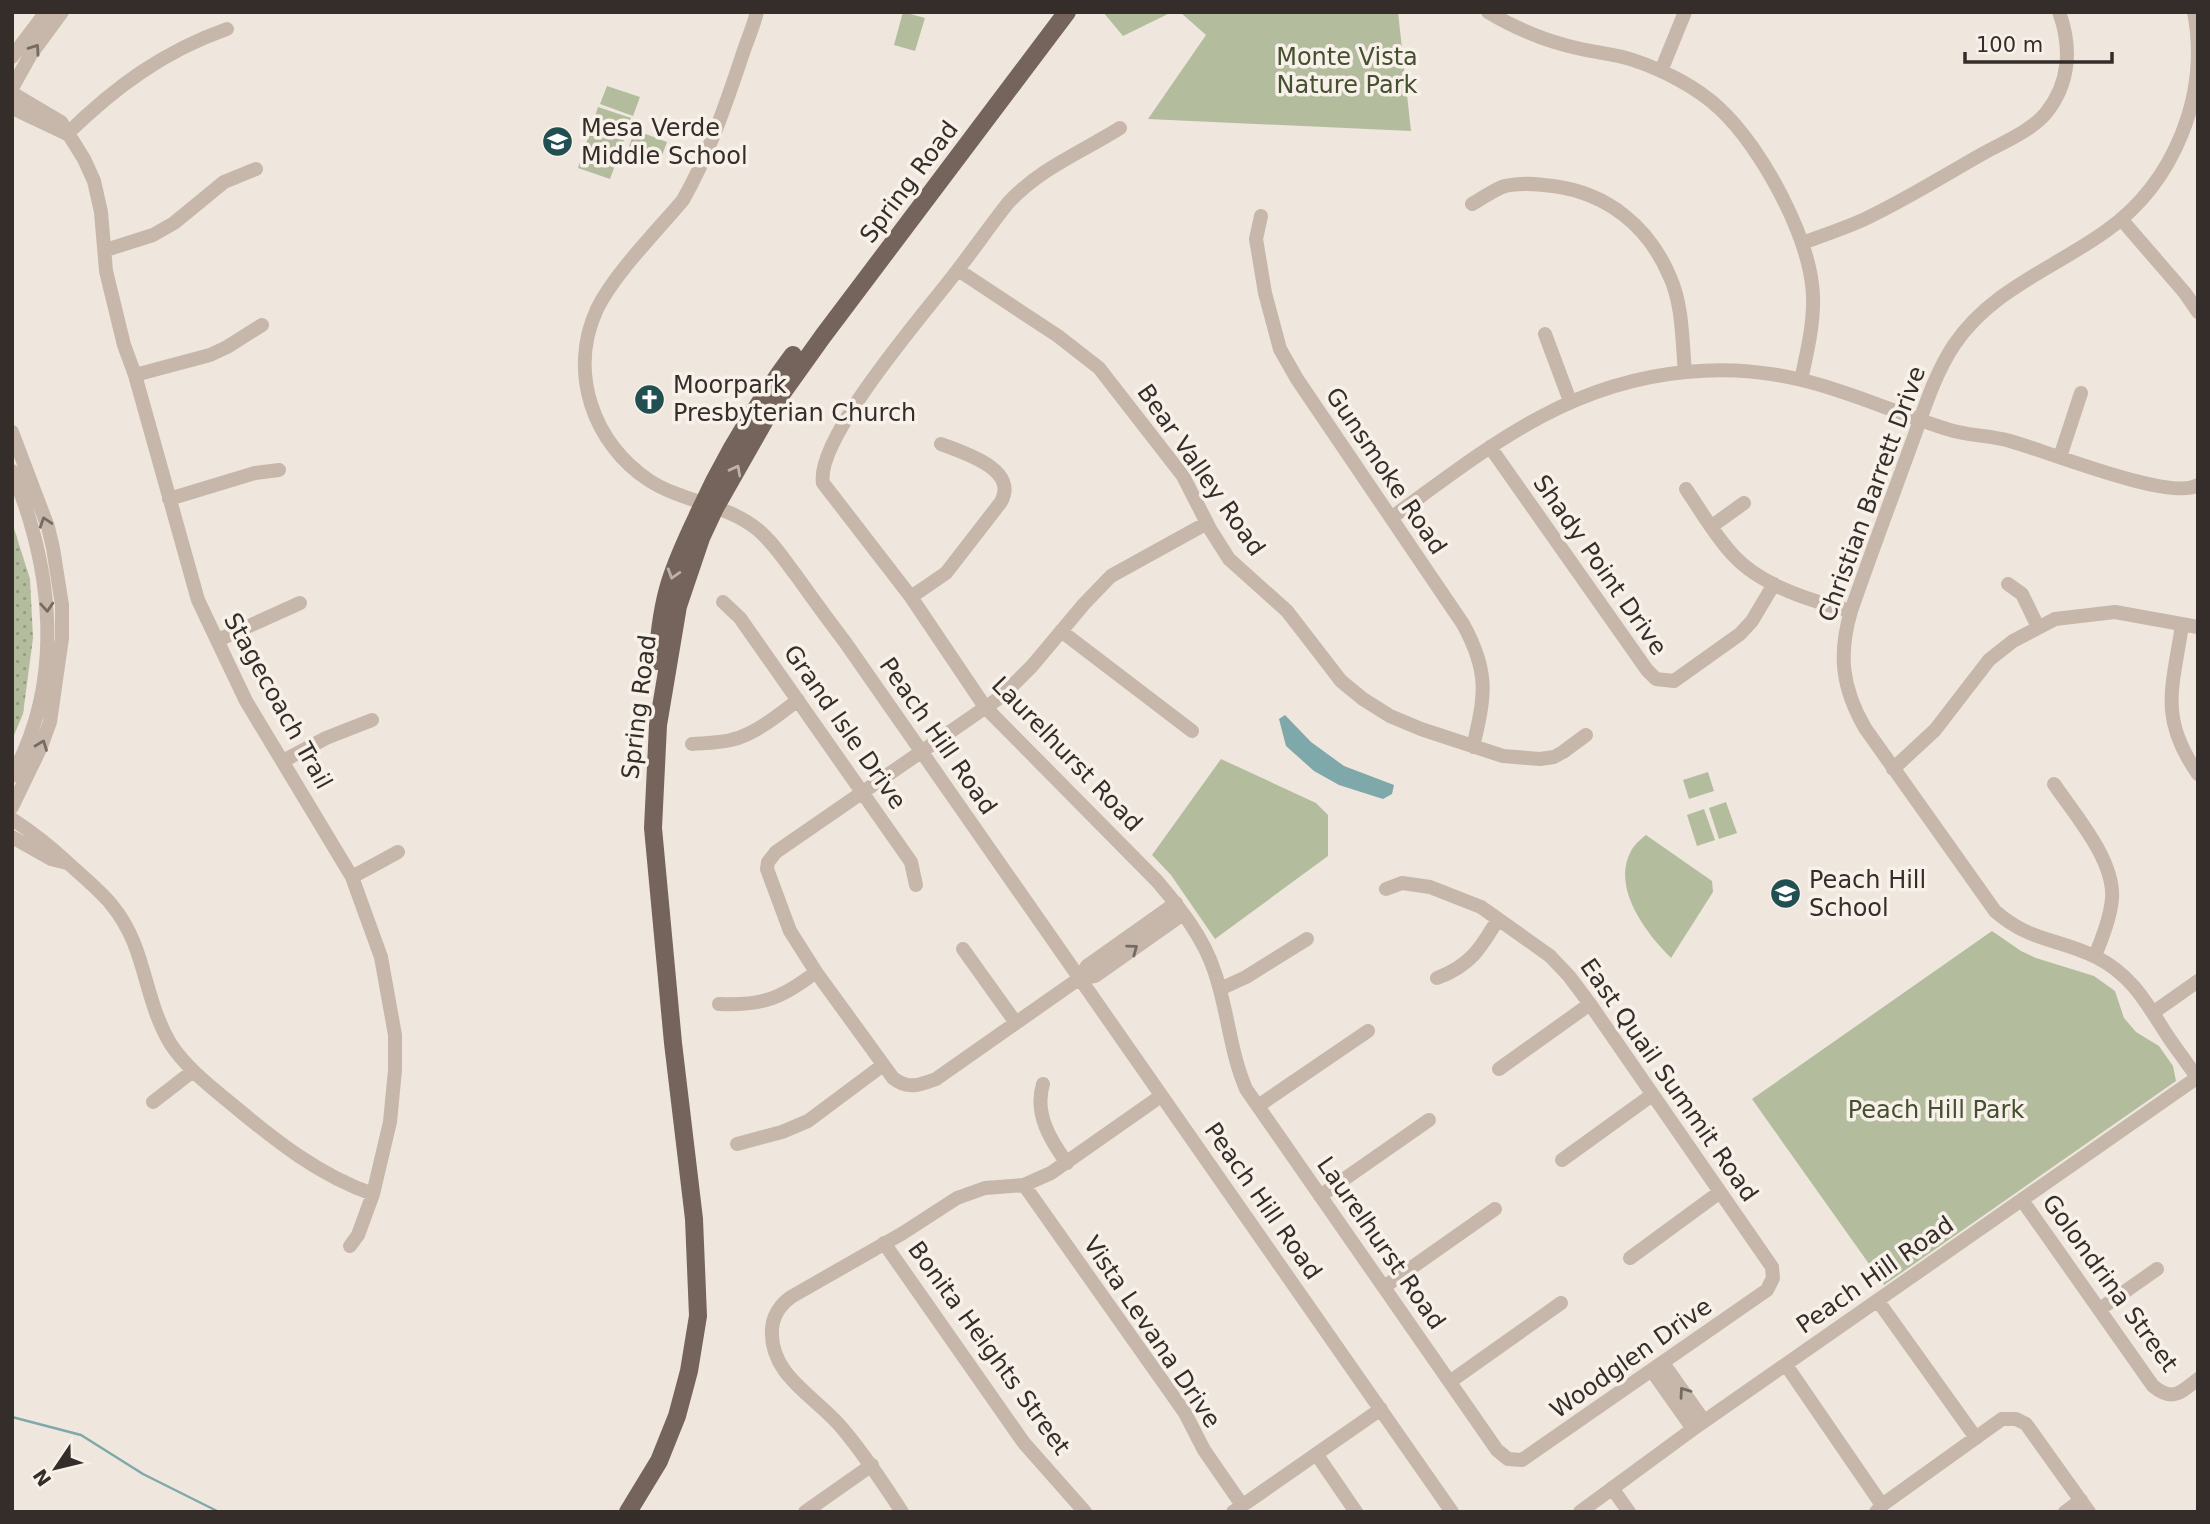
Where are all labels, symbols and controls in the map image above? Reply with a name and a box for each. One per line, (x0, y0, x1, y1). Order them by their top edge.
scale bar (1965, 21, 2112, 65)
text: 100 m (1976, 33, 2043, 57)
park label: Monte Vista Nature Park (1276, 43, 1418, 99)
one-way arrow (27, 44, 39, 57)
place label: Mesa Verde Middle School (581, 114, 748, 170)
street label: Spring Road (854, 116, 964, 248)
school or university icon: Mesa Verde Middle School (541, 125, 575, 159)
street label: Christian Barrett Drive (1813, 362, 1931, 626)
place label: Moorpark Presbyterian Church (673, 371, 916, 427)
street label: Bear Valley Road (1131, 379, 1271, 561)
church icon: Moorpark Presbyterian Church (633, 382, 667, 416)
street label: Gunsmoke Road (1320, 382, 1452, 560)
one-way arrow (727, 465, 741, 477)
street label: Shady Point Drive (1527, 470, 1673, 660)
one-way arrow (39, 516, 54, 528)
one-way arrow (666, 567, 681, 579)
one-way arrow (39, 602, 54, 613)
street label: Stagecoach Trail (218, 608, 338, 794)
street label: Spring Road (616, 633, 662, 781)
street label: Grand Isle Drive (778, 640, 912, 814)
street label: Peach Hill Road (873, 652, 1003, 820)
street label: Laurelhurst Road (986, 671, 1148, 837)
one-way arrow (33, 740, 47, 752)
place label: Peach Hill School (1809, 866, 1926, 922)
school or university icon: Peach Hill School (1769, 877, 1803, 911)
one-way arrow (1125, 945, 1138, 957)
street label: East Quail Summit Road (1574, 953, 1764, 1207)
park label: Peach Hill Park (1848, 1096, 2024, 1124)
street label: Peach Hill Road (1198, 1117, 1328, 1285)
street label: Laurelhurst Road (1311, 1151, 1451, 1335)
street label: Golondrina Street (2036, 1189, 2184, 1377)
street label: Peach Hill Road (1791, 1210, 1959, 1340)
street label: Vista Levana Drive (1077, 1231, 1227, 1433)
street label: Bonita Heights Street (902, 1236, 1076, 1460)
street label: Woodglen Drive (1545, 1292, 1717, 1424)
one-way arrow (1680, 1387, 1692, 1400)
north arrow (21, 1433, 91, 1503)
text: N (29, 1465, 56, 1491)

